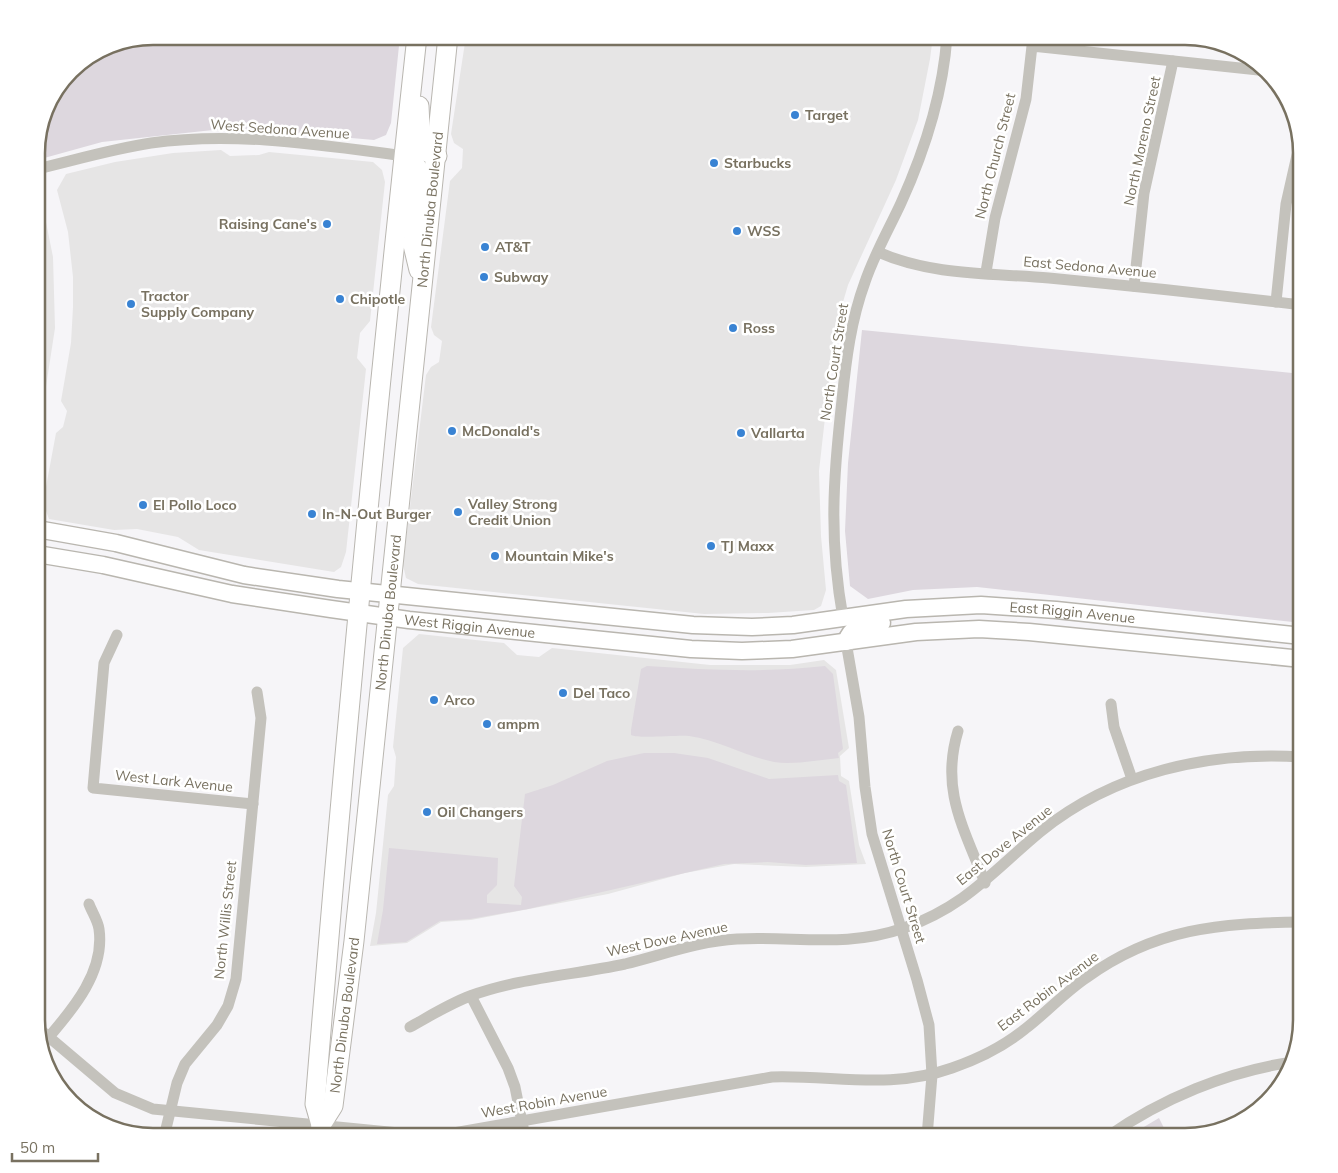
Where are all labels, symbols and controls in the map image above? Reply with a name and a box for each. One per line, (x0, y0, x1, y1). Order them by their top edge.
street label: North Moreno Street (1119, 75, 1165, 207)
street label: North Church Street (971, 91, 1019, 221)
place label: Target (805, 106, 849, 124)
marker: Target (789, 109, 801, 121)
street label: West Sedona Avenue (210, 115, 350, 143)
street label: North Dinuba Boulevard (413, 131, 447, 289)
place label: Starbucks (724, 154, 791, 172)
marker: Starbucks (708, 157, 720, 169)
place label: Raising Cane's (219, 215, 317, 233)
marker: Raising Cane's (321, 218, 333, 230)
place label: WSS (747, 222, 781, 240)
marker: WSS (731, 225, 743, 237)
place label: AT&T (495, 238, 531, 256)
marker: AT&T (479, 241, 491, 253)
street label: East Sedona Avenue (1023, 252, 1157, 282)
place label: Subway (494, 268, 549, 286)
marker: Subway (478, 271, 490, 283)
place label: Tractor Supply Company (141, 287, 255, 321)
place label: Chipotle (350, 290, 406, 308)
marker: Chipotle (334, 293, 346, 305)
marker: Tractor Supply Company (125, 298, 137, 310)
street label: North Court Street (816, 302, 852, 422)
place label: Ross (743, 319, 775, 337)
marker: Ross (727, 322, 739, 334)
place label: McDonald's (462, 422, 540, 440)
place label: Vallarta (750, 424, 805, 442)
marker: McDonald's (446, 425, 458, 437)
marker: Vallarta (735, 427, 747, 439)
place label: Valley Strong Credit Union (467, 495, 557, 529)
place label: El Pollo Loco (153, 496, 237, 514)
marker: El Pollo Loco (137, 499, 149, 511)
place label: In-N-Out Burger (322, 505, 432, 523)
marker: Valley Strong Credit Union (452, 506, 464, 518)
marker: In-N-Out Burger (306, 508, 318, 520)
street label: North Dinuba Boulevard (371, 534, 405, 692)
place label: TJ Maxx (721, 537, 774, 555)
marker: TJ Maxx (705, 540, 717, 552)
place label: Mountain Mike's (505, 547, 614, 565)
marker: Mountain Mike's (489, 550, 501, 562)
street label: East Riggin Avenue (1009, 598, 1136, 627)
street label: West Riggin Avenue (403, 611, 536, 642)
place label: Del Taco (573, 684, 630, 702)
marker: Del Taco (557, 687, 569, 699)
place label: Arco (444, 691, 475, 709)
marker: Arco (428, 694, 440, 706)
place label: ampm (497, 715, 540, 733)
marker: ampm (481, 718, 493, 730)
street label: West Lark Avenue (114, 766, 234, 796)
street label: East Dove Avenue (953, 801, 1055, 889)
place label: Oil Changers (437, 803, 523, 821)
marker: Oil Changers (421, 806, 433, 818)
street label: North Court Street (878, 827, 930, 945)
street label: North Willis Street (210, 860, 240, 980)
street label: West Dove Avenue (605, 917, 729, 961)
street label: North Dinuba Boulevard (326, 936, 363, 1094)
street label: East Robin Avenue (994, 947, 1102, 1035)
street label: West Robin Avenue (480, 1082, 608, 1122)
scale bar (12, 1130, 99, 1162)
text: 50 m (20, 1138, 55, 1157)

